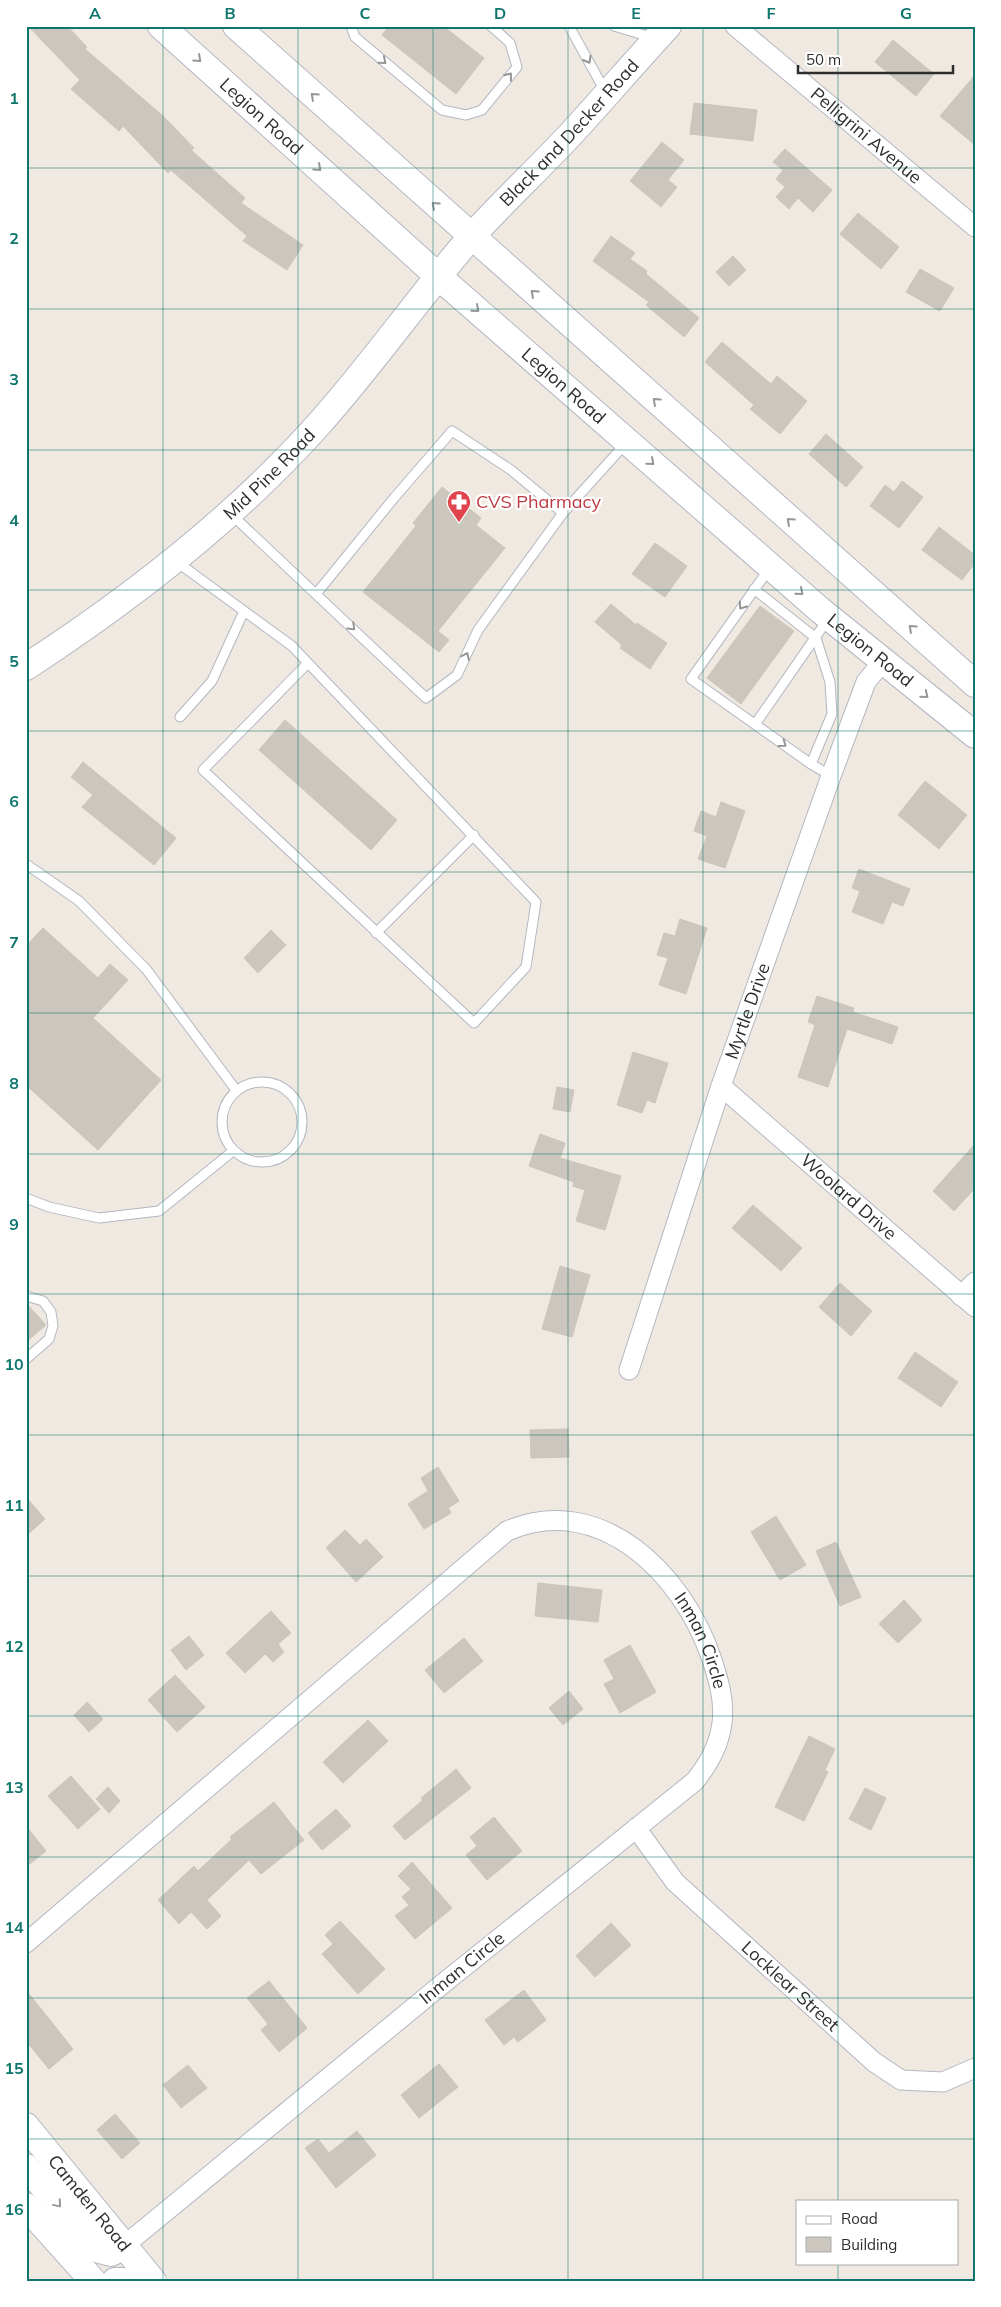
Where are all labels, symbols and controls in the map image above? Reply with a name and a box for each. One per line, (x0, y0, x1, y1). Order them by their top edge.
text: A (89, 3, 101, 23)
text: B (224, 3, 236, 23)
text: C (360, 3, 371, 23)
text: D (494, 3, 506, 23)
text: E (631, 3, 641, 23)
text: F (766, 3, 776, 23)
text: G (900, 3, 912, 23)
scale bar (798, 42, 954, 74)
text: 50 m (806, 50, 841, 69)
one-way arrow (192, 53, 201, 62)
street label: Black and Decker Road (494, 54, 644, 211)
one-way arrow (377, 55, 386, 64)
one-way arrow (581, 55, 591, 64)
street label: Legion Road (215, 73, 308, 160)
one-way arrow (504, 73, 512, 82)
street label: Pelligrini Avenue (806, 82, 927, 189)
text: 1 (9, 88, 19, 108)
one-way arrow (311, 93, 320, 102)
one-way arrow (313, 162, 322, 171)
one-way arrow (431, 202, 440, 211)
text: 2 (9, 228, 19, 248)
one-way arrow (531, 291, 540, 299)
one-way arrow (470, 303, 479, 312)
street label: Legion Road (517, 342, 611, 429)
text: 3 (9, 369, 19, 389)
one-way arrow (652, 398, 661, 407)
street label: Mid Pine Road (218, 424, 320, 525)
one-way arrow (645, 456, 654, 465)
pharmacy icon: CVS Pharmacy (446, 489, 472, 523)
place label: CVS Pharmacy (476, 490, 601, 513)
text: 4 (9, 510, 19, 530)
one-way arrow (787, 517, 796, 526)
one-way arrow (794, 586, 803, 595)
one-way arrow (739, 601, 748, 610)
street label: Legion Road (823, 608, 918, 692)
one-way arrow (346, 621, 355, 630)
one-way arrow (908, 625, 917, 634)
text: 5 (9, 651, 19, 671)
one-way arrow (460, 652, 471, 661)
one-way arrow (919, 690, 928, 698)
one-way arrow (777, 738, 787, 747)
text: 6 (9, 791, 19, 811)
text: 7 (9, 932, 19, 952)
street label: Myrtle Drive (719, 960, 775, 1062)
text: 8 (9, 1073, 19, 1093)
street label: Woolard Drive (796, 1148, 902, 1245)
text: 9 (9, 1214, 19, 1234)
text: 10 (4, 1354, 24, 1374)
text: 11 (4, 1495, 24, 1515)
street label: Inman Circle (670, 1588, 732, 1691)
text: 12 (4, 1636, 24, 1656)
text: 13 (4, 1777, 24, 1797)
text: 14 (4, 1917, 24, 1937)
street label: Inman Circle (414, 1926, 509, 2009)
street label: Locklear Street (737, 1936, 844, 2036)
text: 15 (4, 2058, 24, 2078)
street label: Camden Road (43, 2150, 136, 2256)
one-way arrow (52, 2198, 61, 2207)
text: 16 (4, 2199, 24, 2219)
legend (796, 2200, 958, 2264)
text: Road (841, 2209, 878, 2228)
text: Building (841, 2235, 897, 2254)

